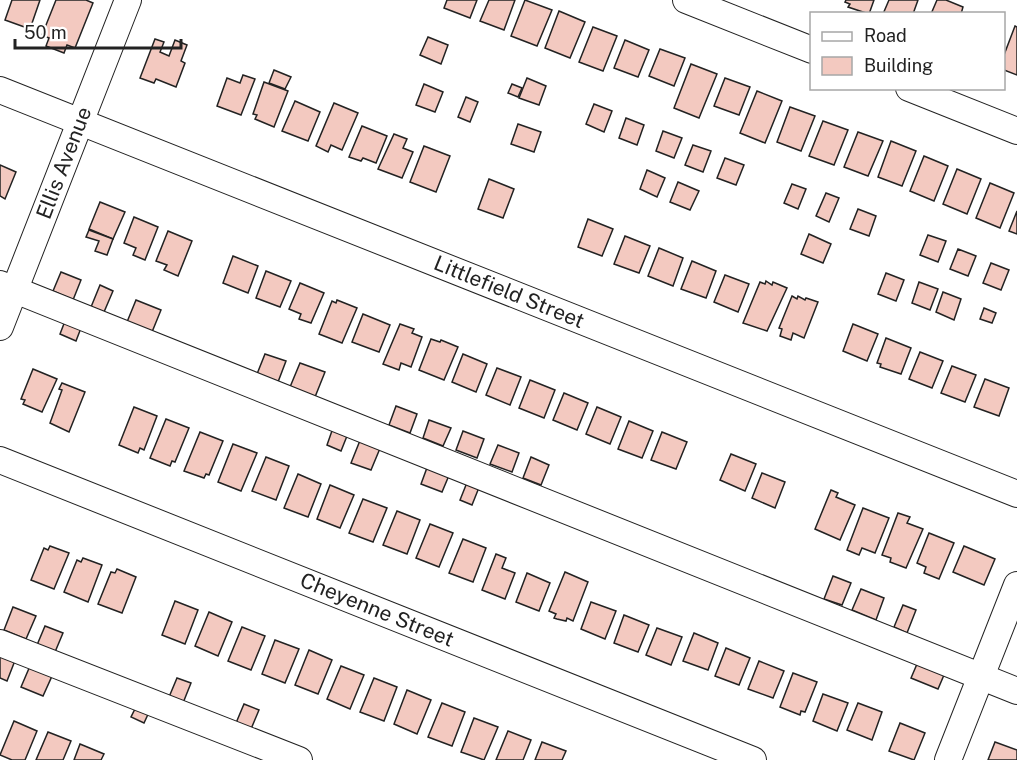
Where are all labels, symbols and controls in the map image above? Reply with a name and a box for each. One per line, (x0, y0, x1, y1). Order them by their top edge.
scale bar (15, 12, 182, 50)
legend (810, 12, 1005, 90)
text: 50 m (24, 22, 67, 43)
text: Road (864, 25, 907, 46)
text: Building (864, 55, 933, 76)
street label: Ellis Avenue (31, 103, 96, 222)
street label: Littlefield Street (430, 250, 588, 333)
street label: Cheyenne Street (297, 567, 458, 652)

